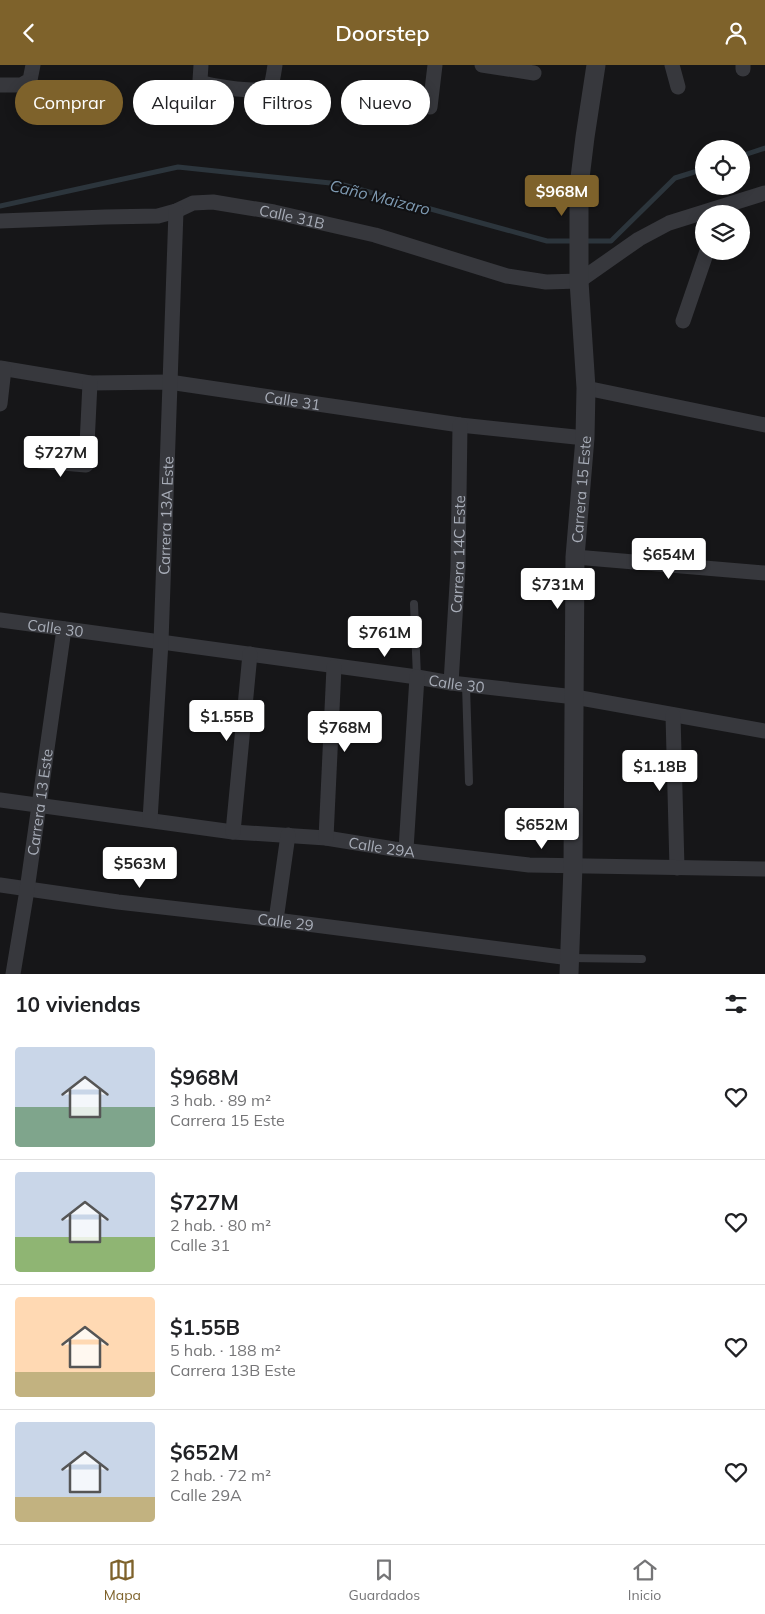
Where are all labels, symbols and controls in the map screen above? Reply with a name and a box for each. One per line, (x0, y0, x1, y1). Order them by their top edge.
icon: back (15, 19, 43, 47)
text: Doorstep (335, 19, 430, 47)
icon: person (722, 19, 750, 47)
chip: Comprar (15, 80, 123, 125)
chip: Alquilar (133, 80, 234, 125)
chip: Filtros (244, 80, 331, 125)
chip: Nuevo (341, 80, 430, 125)
map controls (695, 140, 750, 260)
button: locate (695, 140, 750, 195)
water label: Caño Maizaro (328, 175, 432, 219)
pin: $968M (527, 175, 597, 217)
text: $968M (536, 181, 588, 201)
street label: Calle 31B (258, 200, 327, 233)
button: layers (695, 205, 750, 260)
street label: Calle 31 (263, 387, 322, 414)
pin: $727M (26, 435, 96, 478)
street label: Carrera 15 Este (567, 435, 595, 544)
text: $727M (35, 442, 87, 462)
street label: Carrera 13A Este (154, 456, 177, 575)
street label: Carrera 14C Este (446, 495, 469, 614)
pin: $654M (634, 537, 704, 580)
text: $654M (643, 544, 695, 564)
pin: $731M (523, 567, 593, 610)
text: $731M (532, 574, 584, 594)
street label: Calle 30 (26, 614, 85, 641)
pin: $761M (350, 615, 420, 658)
text: $761M (359, 622, 411, 642)
street label: Calle 30 (427, 670, 486, 696)
pin: $1.55B (186, 699, 268, 742)
text: $1.55B (200, 706, 254, 726)
pin: $768M (310, 711, 380, 753)
text: $768M (319, 717, 371, 737)
street label: Carrera 13 Este (23, 747, 56, 857)
pin: $1.18B (619, 749, 701, 792)
text: $1.18B (633, 756, 687, 776)
pin: $652M (507, 807, 577, 850)
text: $652M (516, 814, 568, 834)
street label: Calle 29A (347, 832, 416, 861)
pin: $563M (105, 847, 175, 889)
text: $563M (114, 853, 166, 873)
street label: Calle 29 (257, 908, 315, 934)
icon: filters (722, 990, 750, 1018)
text: 10 viviendas (15, 991, 141, 1017)
text: $968M (170, 1064, 239, 1090)
icon: home (55, 1067, 115, 1127)
icon: heart (722, 1083, 750, 1111)
text: 3 hab. · 89 m² (170, 1090, 271, 1110)
text: Carrera 15 Este (170, 1110, 285, 1130)
text: $727M (170, 1189, 239, 1215)
icon: home (55, 1192, 115, 1252)
icon: heart (722, 1208, 750, 1236)
text: 2 hab. · 80 m² (170, 1215, 271, 1235)
text: Calle 31 (170, 1235, 230, 1255)
text: $1.55B (170, 1314, 240, 1340)
icon: home (55, 1317, 115, 1377)
icon: heart (722, 1333, 750, 1361)
text: 5 hab. · 188 m² (170, 1340, 281, 1360)
text: Carrera 13B Este (170, 1360, 296, 1380)
text: $652M (170, 1439, 239, 1465)
icon: home (55, 1442, 115, 1502)
icon: heart (722, 1458, 750, 1486)
text: 2 hab. · 72 m² (170, 1465, 271, 1485)
text: Calle 29A (170, 1485, 242, 1505)
tab: Mapa (104, 1556, 141, 1604)
tab: Guardados (348, 1556, 420, 1604)
tab: Inicio (628, 1556, 661, 1604)

